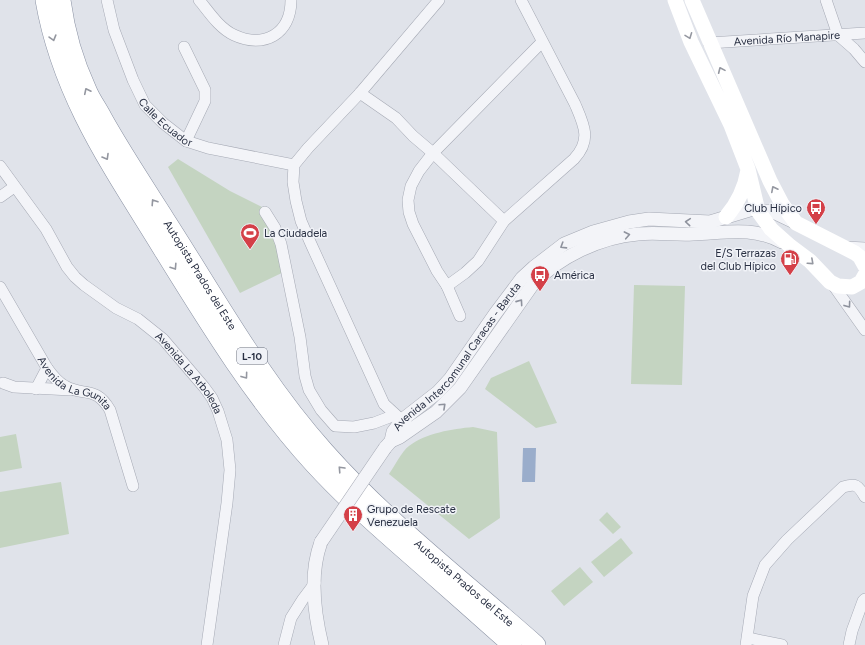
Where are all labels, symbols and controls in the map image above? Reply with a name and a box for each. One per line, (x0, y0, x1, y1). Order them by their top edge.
street label: Avenida Río Manapire (733, 29, 840, 48)
one-way arrow (685, 33, 693, 40)
one-way arrow (48, 34, 57, 41)
one-way arrow (718, 66, 726, 74)
one-way arrow (84, 87, 92, 95)
street label: Calle Ecuador (136, 96, 194, 150)
one-way arrow (101, 153, 108, 160)
one-way arrow (771, 185, 779, 193)
bus stop icon: Club Hípico (805, 197, 827, 225)
one-way arrow (151, 199, 159, 206)
place label: Club Hípico (744, 202, 802, 215)
one-way arrow (685, 217, 691, 226)
street label: Autopista Prados del Este (161, 218, 239, 332)
sports icon: La Ciudadela (239, 222, 261, 250)
place label: La Ciudadela (264, 227, 327, 240)
one-way arrow (624, 232, 630, 240)
one-way arrow (560, 241, 567, 248)
place label: E/S Terrazas del Club Hípico (701, 247, 776, 273)
fuel station icon: E/S Terrazas del Club Hípico (779, 248, 801, 276)
one-way arrow (806, 258, 814, 265)
one-way arrow (169, 263, 177, 270)
bus stop icon: América (529, 264, 551, 292)
place label: América (554, 269, 595, 282)
street label: Avenida Intercomunal Caracas - Baruta (390, 280, 523, 433)
one-way arrow (515, 299, 522, 306)
one-way arrow (843, 301, 850, 308)
street label: Avenida La Arboleda (153, 329, 224, 416)
road number: L-10 (237, 348, 267, 364)
street label: Avenida La Gunita (35, 354, 114, 412)
one-way arrow (240, 372, 248, 379)
one-way arrow (438, 404, 446, 411)
one-way arrow (338, 466, 345, 474)
place label: Grupo de Rescate Venezuela (367, 503, 456, 529)
building icon: Grupo de Rescate Venezuela (342, 504, 364, 532)
street label: Autopista Prados del Este (412, 537, 516, 629)

